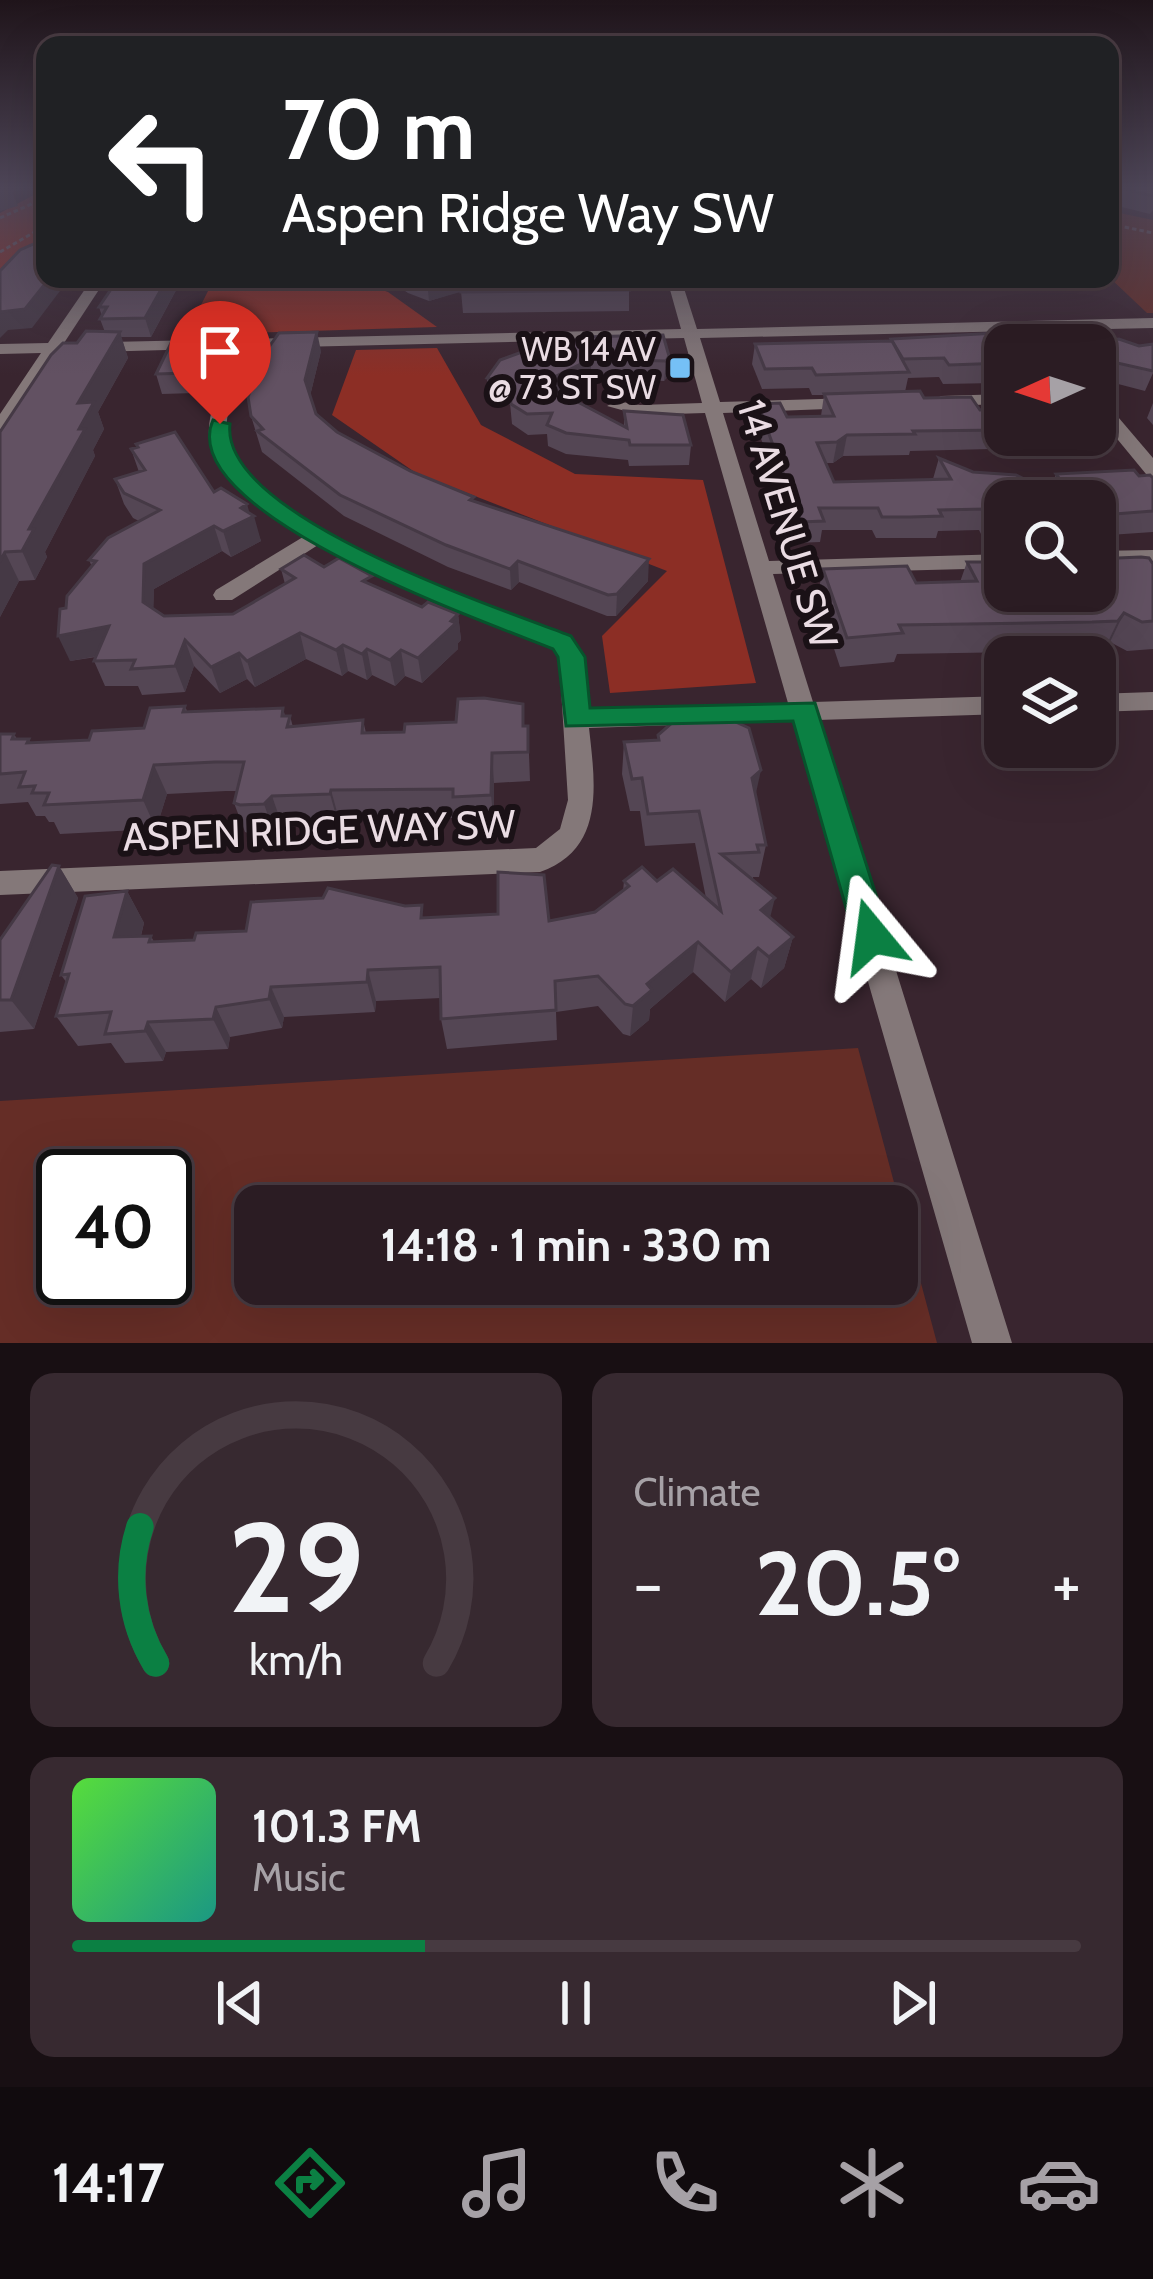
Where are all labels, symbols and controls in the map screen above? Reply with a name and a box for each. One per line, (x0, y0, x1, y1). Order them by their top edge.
text: 70 m (282, 78, 475, 180)
icon: left (84, 84, 240, 240)
text: Aspen Ridge Way SW (282, 180, 774, 246)
pin (169, 301, 271, 424)
icon: arrive (187, 319, 253, 385)
north arrow (984, 324, 1116, 456)
map controls (984, 324, 1116, 768)
place label: WB 14 AV @ 73 ST SW (488, 329, 657, 407)
marker: WB 14 AV @ 73 ST SW (667, 355, 693, 381)
street label: 14 AVENUE SW (727, 394, 849, 654)
button: search (984, 480, 1116, 612)
button: layers (984, 636, 1116, 768)
street label: ASPEN RIDGE WAY SW (122, 799, 516, 861)
position arrow (809, 873, 935, 999)
speed limit sign: 40 (36, 1149, 192, 1305)
text: 14:18 · 1 min · 330 m (381, 1218, 771, 1272)
text: Climate (634, 1468, 760, 1516)
text: 29 (228, 1492, 364, 1643)
text: 20.5° (755, 1528, 959, 1638)
text: − (634, 1543, 663, 1624)
text: + (1052, 1543, 1081, 1624)
text: km/h (249, 1634, 343, 1686)
text: 101.3 FM (252, 1799, 422, 1853)
text: Music (252, 1853, 346, 1901)
icon: previous (207, 1970, 273, 2036)
icon: pause (543, 1970, 609, 2036)
icon: next (880, 1970, 946, 2036)
icon: directions (268, 2141, 352, 2225)
icon: music (455, 2141, 539, 2225)
icon: phone (643, 2141, 727, 2225)
icon: climate (830, 2141, 914, 2225)
icon: car (1017, 2141, 1101, 2225)
text: 14:17 (52, 2150, 165, 2216)

